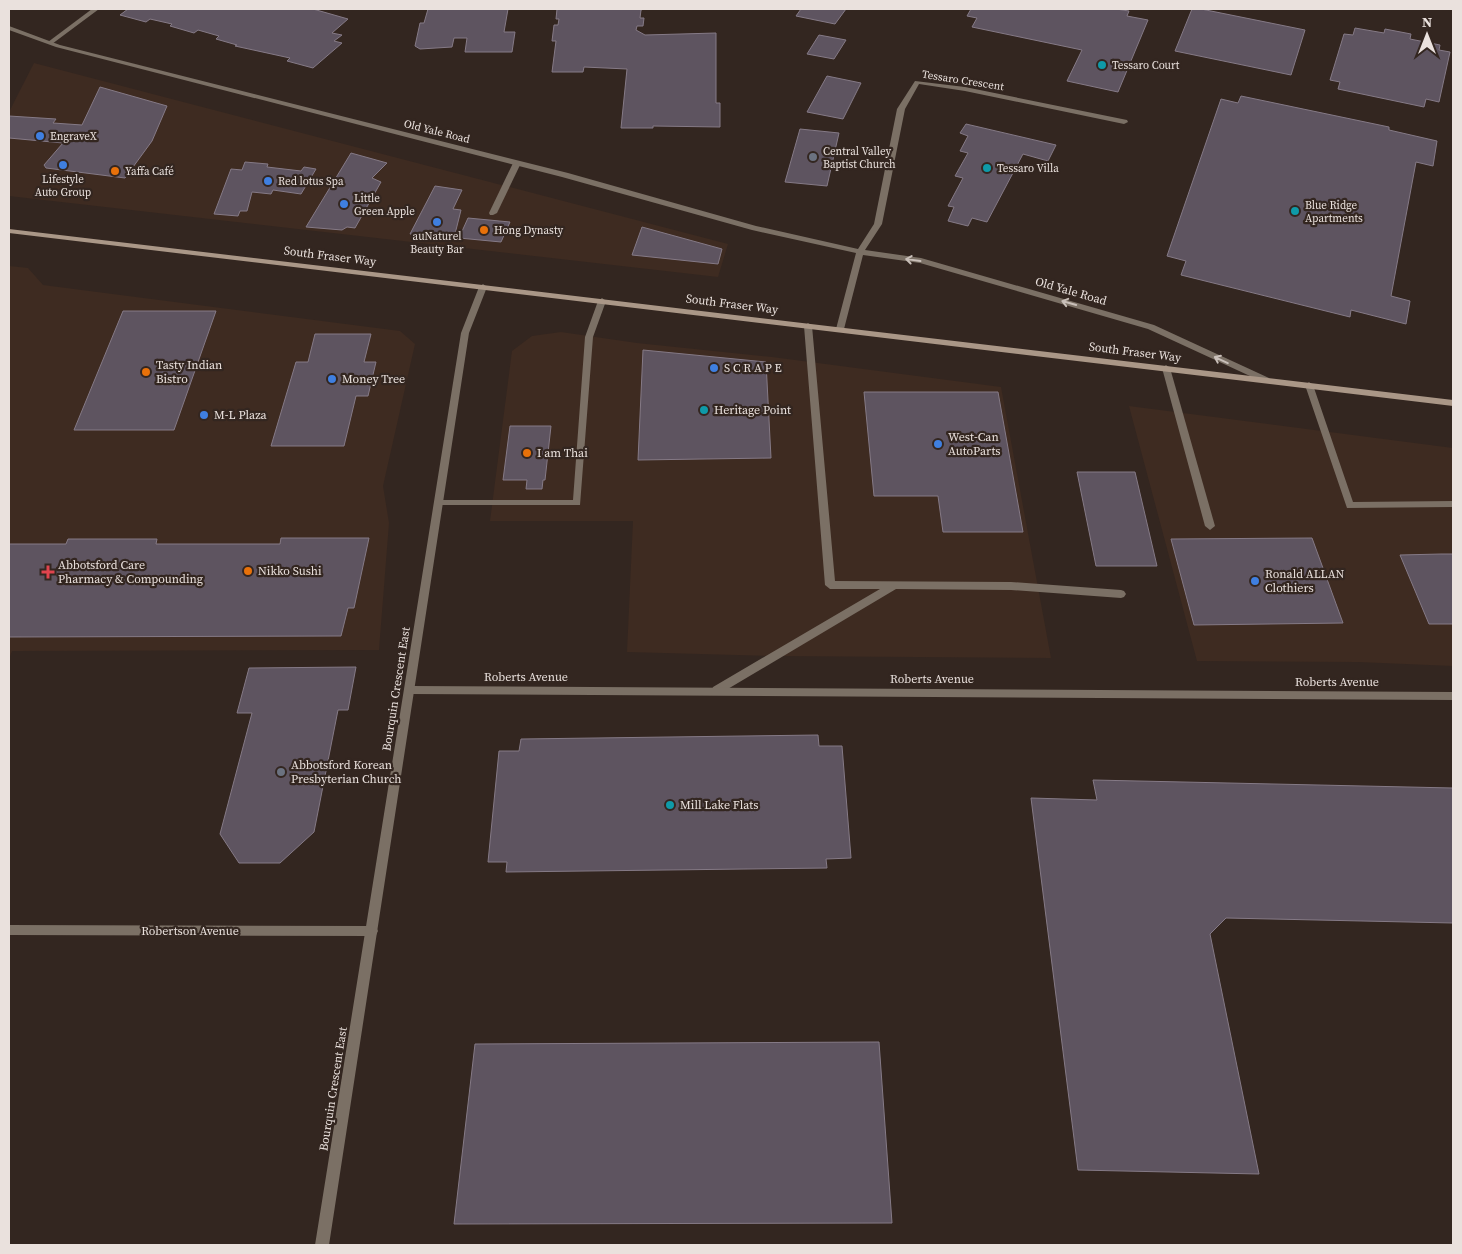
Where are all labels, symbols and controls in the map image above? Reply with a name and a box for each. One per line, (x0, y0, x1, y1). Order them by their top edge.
north arrow (1402, 10, 1452, 60)
text: N (1422, 12, 1432, 32)
place label: Tessaro Court (1112, 58, 1180, 73)
marker: Tessaro Court (1096, 59, 1108, 71)
street label: Tessaro Crescent (921, 67, 1005, 94)
street label: Old Yale Road (402, 116, 472, 147)
place label: EngraveX (50, 129, 98, 144)
marker: EngraveX (34, 130, 46, 142)
place label: Central Valley Baptist Church (823, 144, 896, 172)
marker: Central Valley Baptist Church (807, 151, 819, 163)
marker: Lifestyle Auto Group (57, 159, 69, 171)
place label: Tessaro Villa (997, 161, 1059, 176)
marker: Tessaro Villa (981, 162, 993, 174)
place label: Yaffa Café (125, 164, 174, 179)
marker: Yaffa Café (109, 165, 121, 177)
place label: Lifestyle Auto Group (35, 172, 91, 200)
place label: Red lotus Spa (278, 174, 344, 189)
marker: Red lotus Spa (262, 175, 274, 187)
place label: Little Green Apple (354, 191, 415, 219)
marker: Little Green Apple (338, 198, 350, 210)
place label: Blue Ridge Apartments (1305, 198, 1363, 226)
marker: Blue Ridge Apartments (1289, 205, 1301, 217)
marker: auNaturel Beauty Bar (431, 216, 443, 228)
place label: Hong Dynasty (494, 223, 563, 238)
marker: Hong Dynasty (478, 224, 490, 236)
place label: auNaturel Beauty Bar (410, 229, 464, 257)
street label: South Fraser Way (283, 242, 378, 270)
one-way arrow (905, 255, 921, 265)
street label: Old Yale Road (1033, 273, 1109, 309)
street label: South Fraser Way (685, 290, 780, 318)
one-way arrow (1062, 298, 1078, 308)
street label: South Fraser Way (1088, 338, 1183, 366)
one-way arrow (1214, 354, 1229, 364)
place label: Tasty Indian Bistro (156, 357, 222, 387)
place label: S C R A P E (724, 360, 782, 376)
marker: S C R A P E (708, 362, 720, 374)
marker: Tasty Indian Bistro (140, 366, 152, 378)
place label: Money Tree (342, 371, 405, 387)
marker: Money Tree (326, 373, 338, 385)
place label: Heritage Point (714, 402, 791, 418)
marker: Heritage Point (698, 404, 710, 416)
place label: M-L Plaza (214, 407, 268, 423)
marker: M-L Plaza (198, 409, 210, 421)
place label: West-Can AutoParts (948, 429, 1001, 459)
marker: West-Can AutoParts (932, 438, 944, 450)
place label: I am Thai (537, 445, 588, 461)
marker: I am Thai (521, 447, 533, 459)
place label: Abbotsford Care Pharmacy & Compounding (58, 557, 203, 587)
place label: Nikko Sushi (258, 563, 322, 579)
marker: Nikko Sushi (242, 565, 254, 577)
marker: Abbotsford Care Pharmacy & Compounding (42, 566, 54, 578)
place label: Ronald ALLAN Clothiers (1265, 566, 1345, 596)
marker: Ronald ALLAN Clothiers (1249, 575, 1261, 587)
street label: Bourquin Crescent East (378, 626, 414, 752)
street label: Roberts Avenue (484, 669, 568, 685)
street label: Roberts Avenue (890, 671, 974, 687)
street label: Roberts Avenue (1295, 674, 1379, 690)
place label: Abbotsford Korean Presbyterian Church (291, 757, 402, 787)
marker: Abbotsford Korean Presbyterian Church (275, 766, 287, 778)
place label: Mill Lake Flats (680, 797, 758, 813)
marker: Mill Lake Flats (664, 799, 676, 811)
street label: Robertson Avenue (141, 923, 239, 939)
street label: Bourquin Crescent East (315, 1026, 351, 1152)

